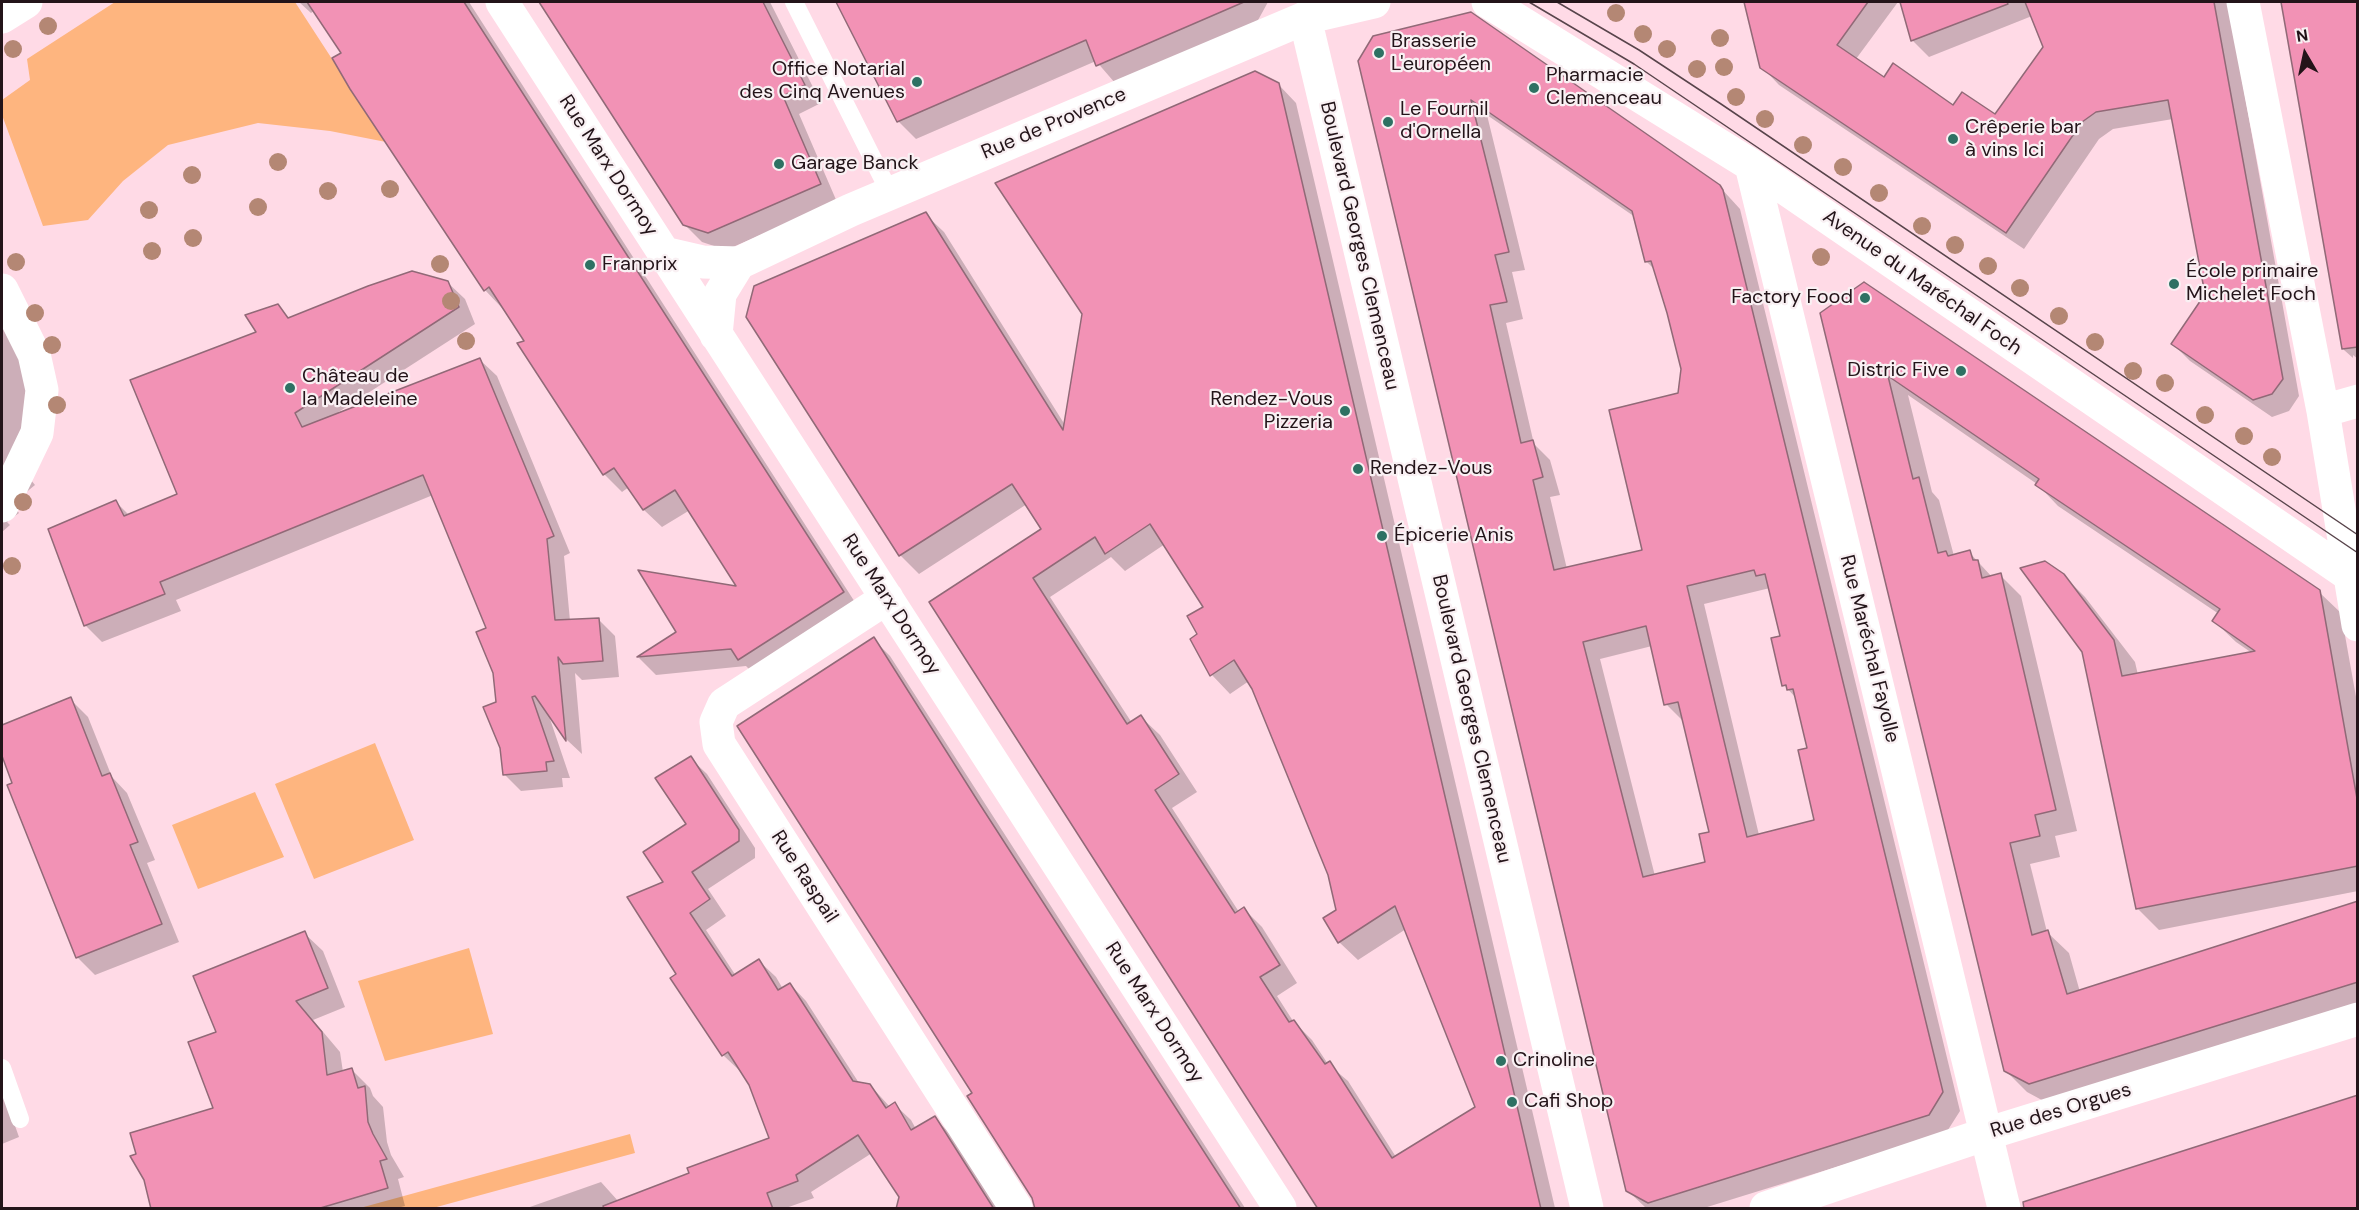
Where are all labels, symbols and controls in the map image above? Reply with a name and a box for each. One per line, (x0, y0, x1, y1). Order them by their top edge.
north arrow (2275, 24, 2335, 84)
text: N (2295, 24, 2310, 47)
place label: Brasserie L'européen (1391, 30, 1491, 77)
marker: Brasserie L'européen (1372, 46, 1386, 60)
place label: Office Notarial des Cinq Avenues (739, 58, 905, 105)
place label: Pharmacie Clemenceau (1546, 64, 1662, 111)
marker: Office Notarial des Cinq Avenues (910, 75, 924, 89)
marker: Pharmacie Clemenceau (1527, 81, 1541, 95)
street label: Rue de Provence (978, 83, 1130, 165)
street label: Rue Marx Dormoy (553, 91, 663, 241)
place label: Le Fournil d'Ornella (1400, 98, 1489, 145)
street label: Boulevard Georges Clemenceau (1314, 99, 1404, 393)
marker: Le Fournil d'Ornella (1381, 115, 1395, 129)
place label: Crêperie bar à vins Ici (1965, 116, 2081, 163)
marker: Crêperie bar à vins Ici (1946, 132, 1960, 146)
place label: Garage Banck (791, 152, 919, 176)
marker: Garage Banck (772, 157, 786, 171)
street label: Avenue du Maréchal Foch (1818, 205, 2026, 361)
place label: Franprix (602, 253, 677, 277)
marker: Franprix (583, 258, 597, 272)
place label: École primaire Michelet Foch (2186, 260, 2318, 307)
marker: École primaire Michelet Foch (2167, 277, 2181, 291)
place label: Factory Food (1731, 286, 1853, 310)
marker: Factory Food (1858, 291, 1872, 305)
place label: Distric Five (1847, 359, 1949, 383)
marker: Distric Five (1954, 364, 1968, 378)
place label: Château de la Madeleine (302, 365, 418, 412)
marker: Château de la Madeleine (283, 381, 297, 395)
place label: Rendez-Vous Pizzeria (1210, 388, 1333, 435)
marker: Rendez-Vous Pizzeria (1338, 404, 1352, 418)
place label: Rendez-Vous (1370, 457, 1493, 481)
marker: Rendez-Vous (1351, 462, 1365, 476)
place label: Épicerie Anis (1394, 524, 1514, 548)
marker: Épicerie Anis (1375, 529, 1389, 543)
street label: Rue Marx Dormoy (836, 530, 946, 680)
street label: Rue Maréchal Fayolle (1834, 553, 1904, 745)
street label: Boulevard Georges Clemenceau (1426, 572, 1516, 866)
street label: Rue Raspail (765, 826, 843, 928)
street label: Rue Marx Dormoy (1099, 938, 1209, 1088)
place label: Crinoline (1513, 1049, 1595, 1073)
marker: Crinoline (1494, 1054, 1508, 1068)
street label: Rue des Orgues (1988, 1078, 2134, 1144)
place label: Cafi Shop (1524, 1090, 1613, 1114)
marker: Cafi Shop (1505, 1095, 1519, 1109)

